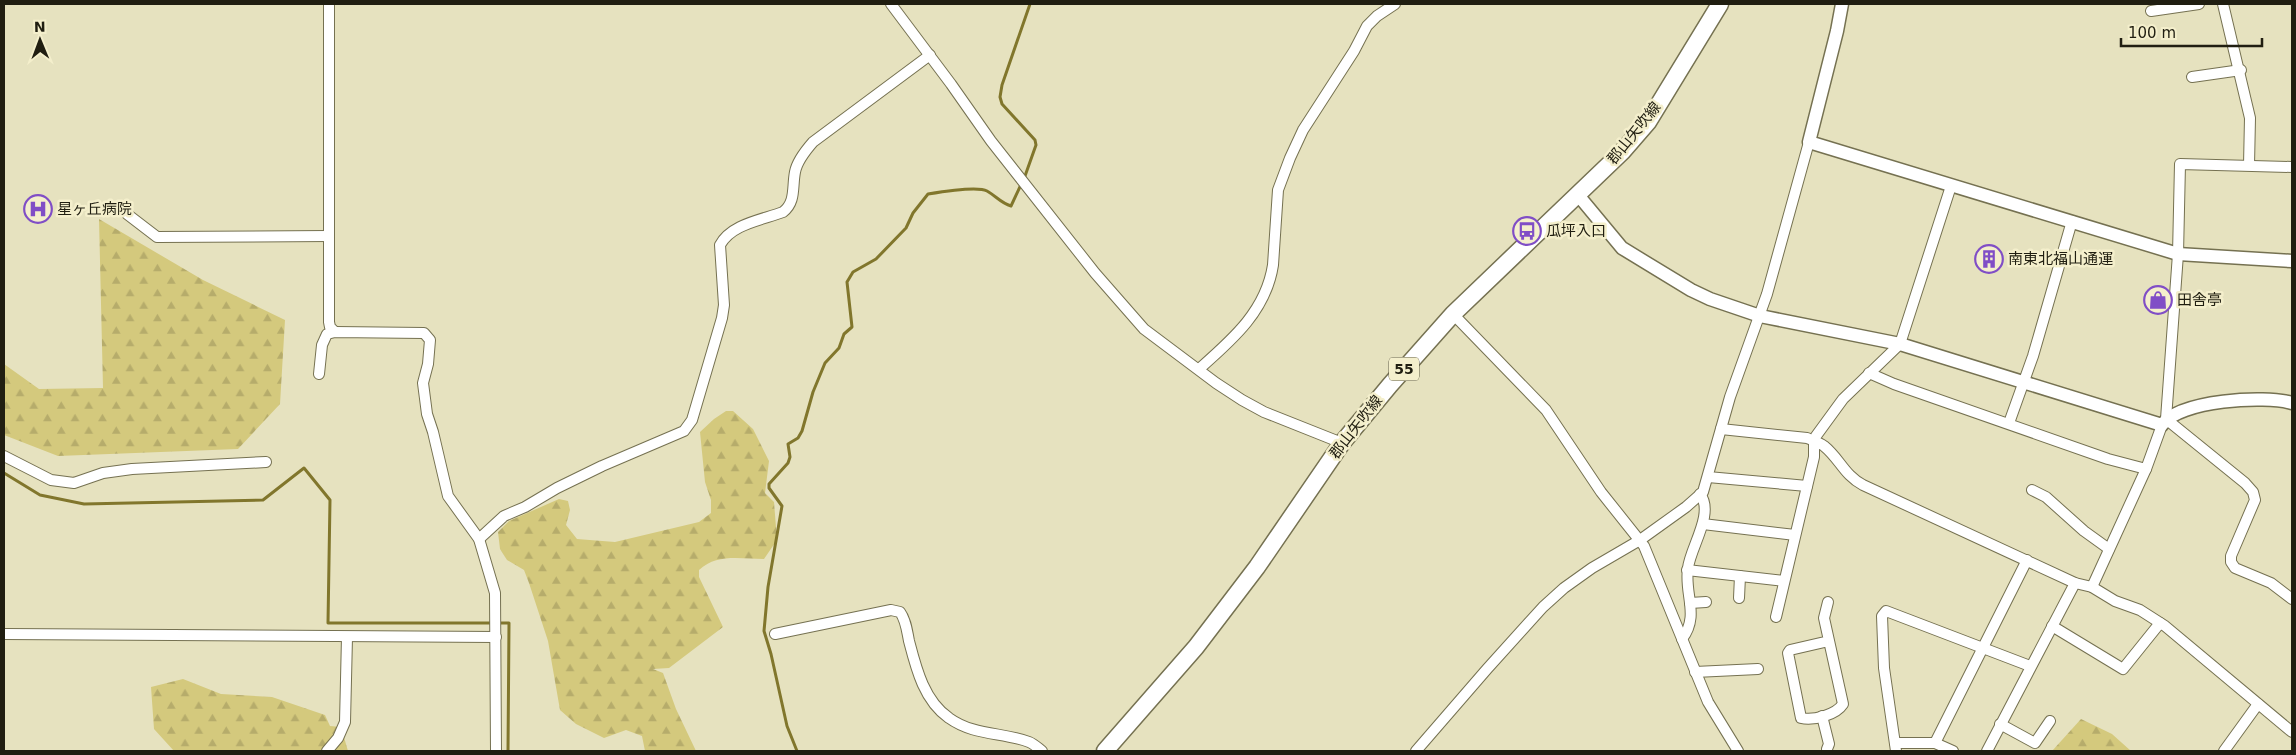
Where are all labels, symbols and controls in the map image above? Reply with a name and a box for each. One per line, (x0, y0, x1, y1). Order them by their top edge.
north arrow (15, 15, 65, 65)
scale bar (2121, 15, 2262, 47)
text: N (34, 19, 46, 35)
text: 100 m (2128, 24, 2176, 42)
street label: 郡山矢吹線 (1603, 98, 1665, 168)
hospital icon: 星ヶ丘病院 (23, 194, 53, 224)
place label: 星ヶ丘病院 (57, 200, 132, 218)
bus stop icon: 瓜坪入口 (1512, 216, 1542, 246)
place label: 瓜坪入口 (1546, 222, 1606, 240)
building icon: 南東北福山通運 (1974, 244, 2004, 274)
place label: 南東北福山通運 (2008, 250, 2113, 268)
shop icon: 田舎亭 (2143, 285, 2173, 315)
place label: 田舎亭 (2177, 291, 2222, 309)
road number: 55 (1389, 358, 1419, 380)
street label: 郡山矢吹線 (1326, 392, 1386, 462)

